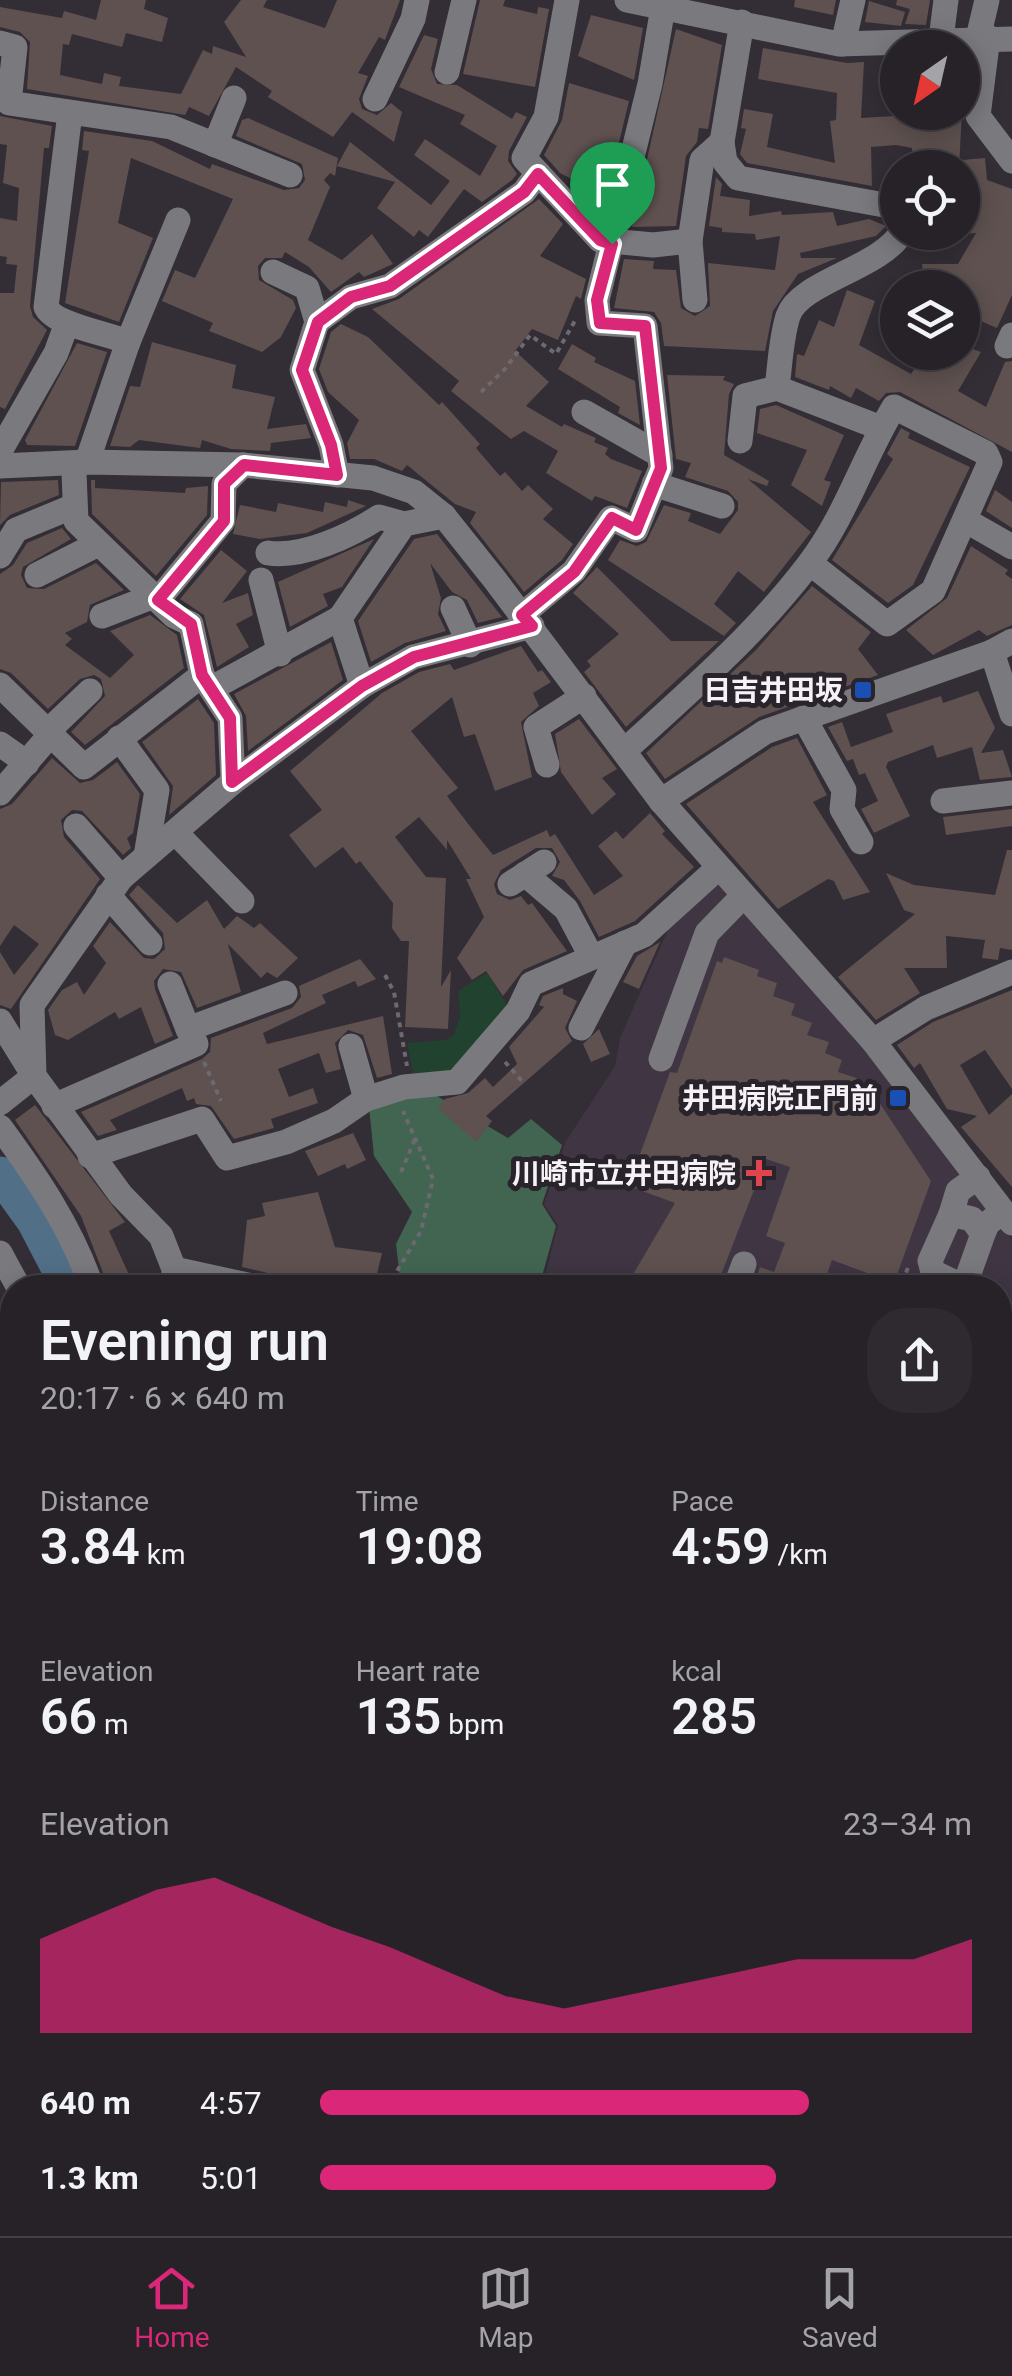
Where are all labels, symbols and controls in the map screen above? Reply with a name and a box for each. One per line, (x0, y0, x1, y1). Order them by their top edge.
north arrow (880, 30, 980, 130)
map controls (880, 30, 980, 370)
pin (570, 142, 655, 245)
button: locate (880, 150, 980, 250)
icon: arrive (585, 157, 640, 212)
button: layers (880, 270, 980, 370)
place label: 日吉井田坂 (703, 674, 843, 707)
marker: 日吉井田坂 (852, 679, 874, 701)
place label: 井田病院正門前 (682, 1082, 878, 1115)
marker: 井田病院正門前 (887, 1087, 909, 1109)
place label: 川崎市立井田病院 (512, 1157, 736, 1190)
marker: 川崎市立井田病院 (746, 1160, 772, 1186)
button: share (867, 1308, 972, 1413)
text: Evening run (40, 1309, 329, 1373)
text: 20:17 · 6 × 640 m (40, 1379, 285, 1417)
text: Distance (40, 1485, 149, 1518)
text: Time (356, 1485, 419, 1518)
text: Pace (671, 1485, 734, 1518)
text: 3.84 (40, 1518, 140, 1576)
text: 19:08 (356, 1518, 484, 1576)
text: 4:59 (671, 1518, 771, 1576)
text: km (140, 1538, 186, 1571)
text: /km (771, 1538, 828, 1571)
text: Elevation (40, 1655, 153, 1688)
text: Heart rate (356, 1655, 480, 1688)
text: kcal (671, 1655, 722, 1688)
text: 66 (40, 1688, 97, 1746)
text: 135 (356, 1688, 441, 1746)
text: 285 (671, 1688, 757, 1746)
text: m (97, 1708, 129, 1741)
text: bpm (441, 1708, 504, 1741)
text: Elevation (40, 1805, 170, 1843)
text: 23–34 m (843, 1805, 972, 1843)
text: 640 m (40, 2084, 131, 2122)
text: 4:57 (200, 2084, 262, 2122)
text: 1.3 km (40, 2159, 139, 2197)
text: 5:01 (200, 2159, 262, 2197)
tab: Home (134, 2261, 210, 2354)
tab: Map (478, 2261, 534, 2354)
tab: Saved (802, 2261, 878, 2354)

